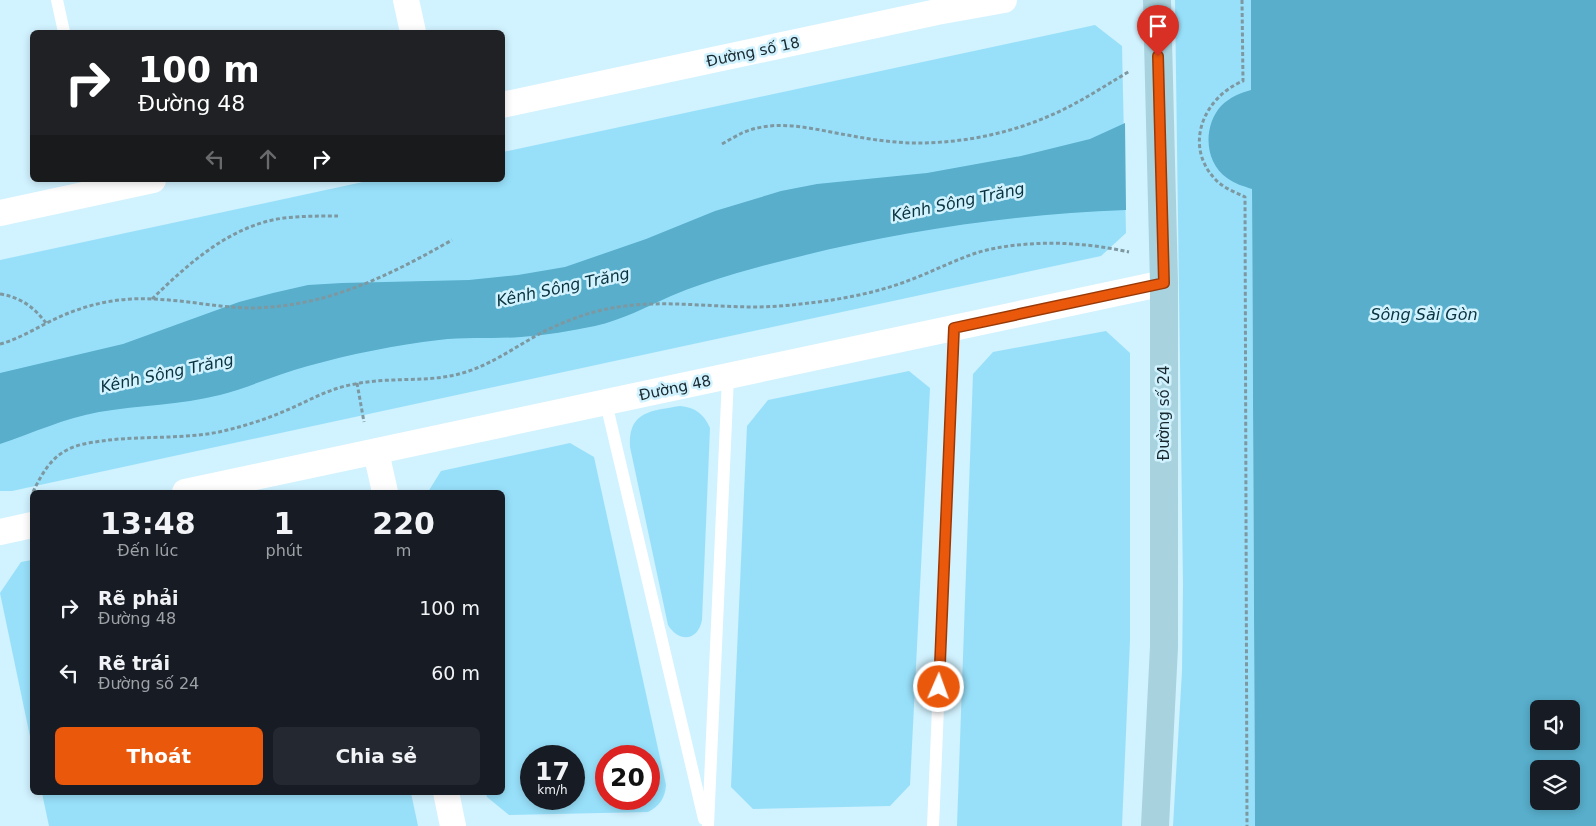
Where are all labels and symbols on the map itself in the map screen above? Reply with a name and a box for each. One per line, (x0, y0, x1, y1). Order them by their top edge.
pin (1137, 5, 1179, 56)
street label: Đường số 18 (705, 33, 801, 71)
water label: Kênh Sông Trăng (890, 179, 1026, 225)
water label: Kênh Sông Trăng (495, 264, 631, 310)
water label: Sông Sài Gòn (1370, 305, 1478, 324)
water label: Kênh Sông Trăng (99, 350, 235, 396)
street label: Đường số 24 (1155, 366, 1173, 460)
street label: Đường 48 (637, 372, 713, 404)
position arrow (912, 660, 964, 712)
speed limit sign: 20 (595, 745, 660, 810)

